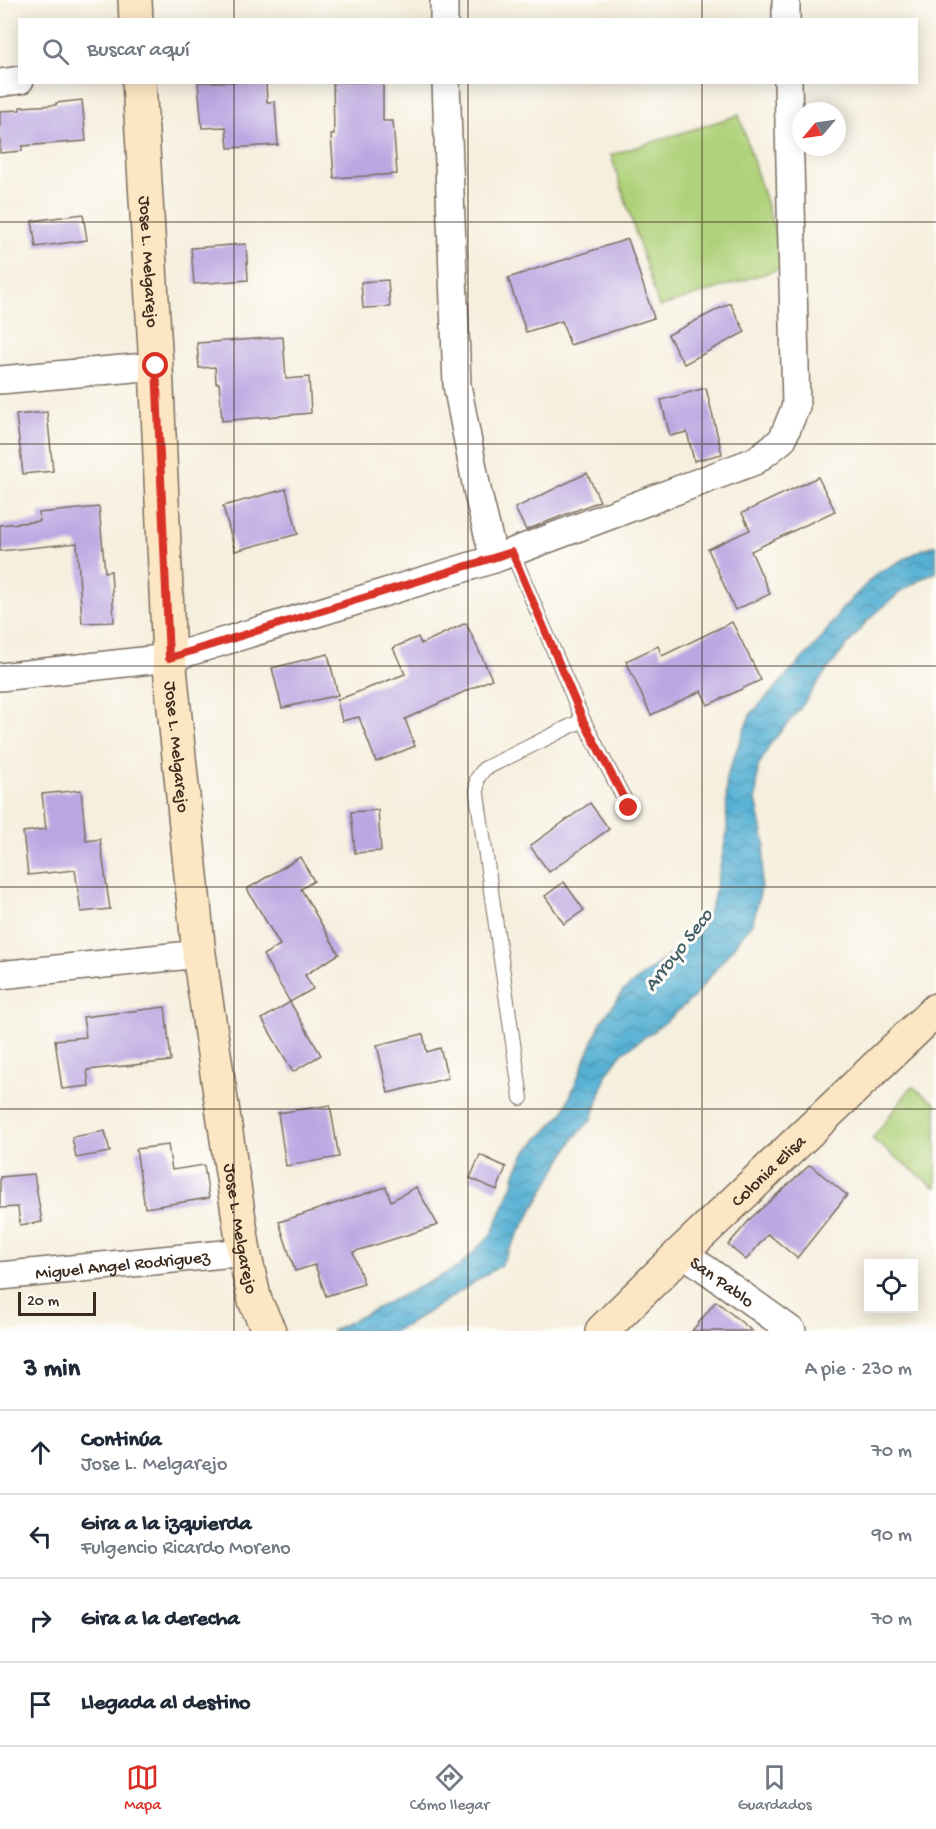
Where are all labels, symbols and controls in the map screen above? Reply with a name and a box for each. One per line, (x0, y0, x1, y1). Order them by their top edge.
search box (18, 18, 918, 84)
icon: search (39, 35, 72, 68)
text: Buscar aquí (87, 38, 190, 64)
north arrow (792, 102, 846, 156)
street label: Jose L. Melgarejo (133, 195, 162, 328)
route start (142, 352, 168, 378)
street label: Jose L. Melgarejo (158, 680, 193, 814)
route end (615, 794, 641, 820)
water label: Arroyo Seco (641, 904, 720, 997)
street label: Colonia Elisa (728, 1131, 812, 1212)
street label: Jose L. Melgarejo (218, 1162, 261, 1296)
street label: Miguel Angel Rodriguez (34, 1247, 212, 1285)
street label: San Pablo (685, 1253, 757, 1313)
map controls (864, 1259, 918, 1313)
button: locate (864, 1259, 918, 1313)
scale bar (18, 1289, 96, 1316)
text: 20 m (27, 1293, 59, 1312)
text: 3 min (24, 1355, 80, 1386)
text: A pie · 230 m (805, 1359, 912, 1382)
text: Continúa (81, 1428, 162, 1454)
icon: ahead (24, 1436, 57, 1469)
text: 70 m (871, 1441, 912, 1464)
text: Jose L. Melgarejo (81, 1454, 227, 1477)
text: Gira a la izquierda (81, 1512, 252, 1538)
icon: left (24, 1520, 57, 1553)
text: 90 m (872, 1525, 912, 1548)
text: Fulgencio Ricardo Moreno (81, 1538, 291, 1561)
icon: right (24, 1604, 57, 1637)
text: Gira a la derecha (81, 1607, 239, 1633)
text: 70 m (871, 1609, 912, 1632)
icon: arrive (24, 1688, 57, 1721)
text: Llegada al destino (81, 1691, 251, 1717)
tab: Mapa (124, 1761, 161, 1816)
tab: Cómo llegar (410, 1761, 489, 1816)
tab: Guardados (738, 1761, 812, 1816)

